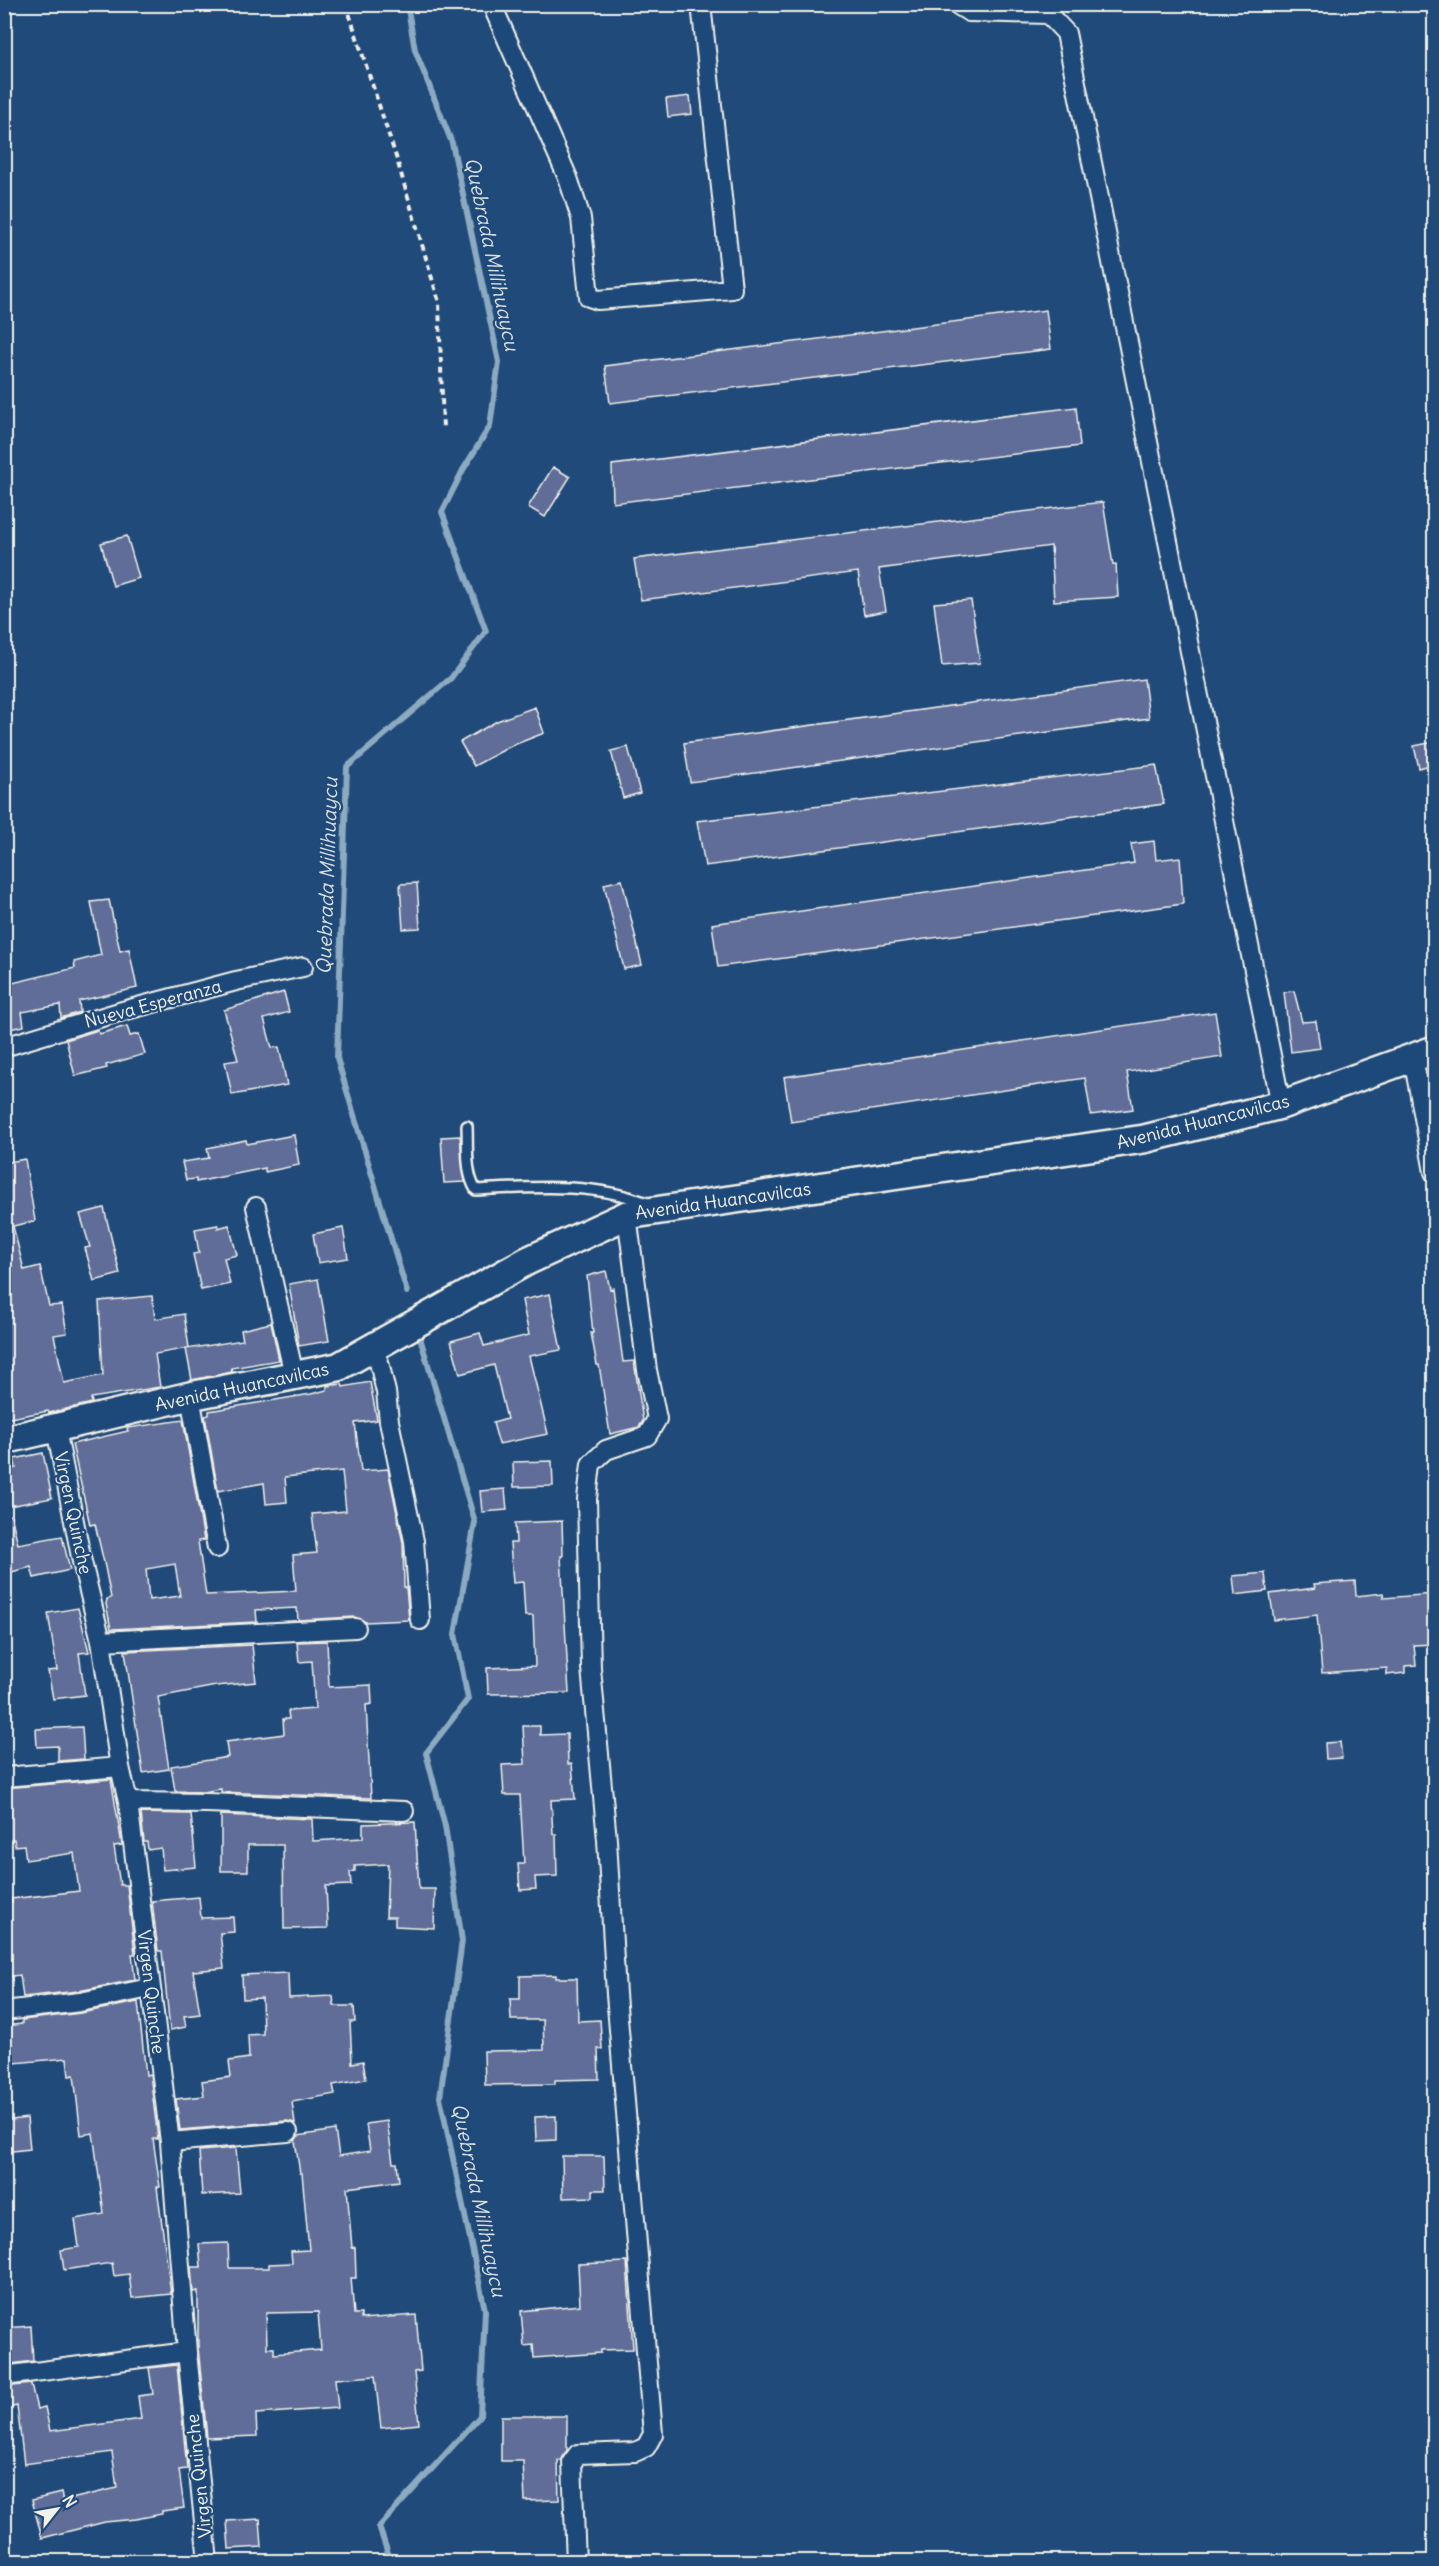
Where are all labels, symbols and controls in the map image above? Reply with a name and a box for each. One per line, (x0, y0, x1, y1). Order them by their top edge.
water label: Quebrada Millihuaycu (460, 155, 526, 354)
water label: Quebrada Millihuaycu (311, 776, 342, 975)
street label: Nueva Esperanza (82, 974, 224, 1033)
street label: Avenida Huancavilcas (1114, 1089, 1292, 1154)
street label: Avenida Huancavilcas (634, 1177, 812, 1224)
street label: Avenida Huancavilcas (153, 1357, 331, 1416)
street label: Virgen Quinche (49, 1450, 98, 1576)
street label: Virgen Quinche (132, 1929, 171, 2055)
water label: Quebrada Millihuaycu (447, 2101, 513, 2300)
street label: Virgen Quinche (181, 2413, 216, 2539)
north arrow (27, 2479, 87, 2539)
text: N (58, 2491, 81, 2511)

